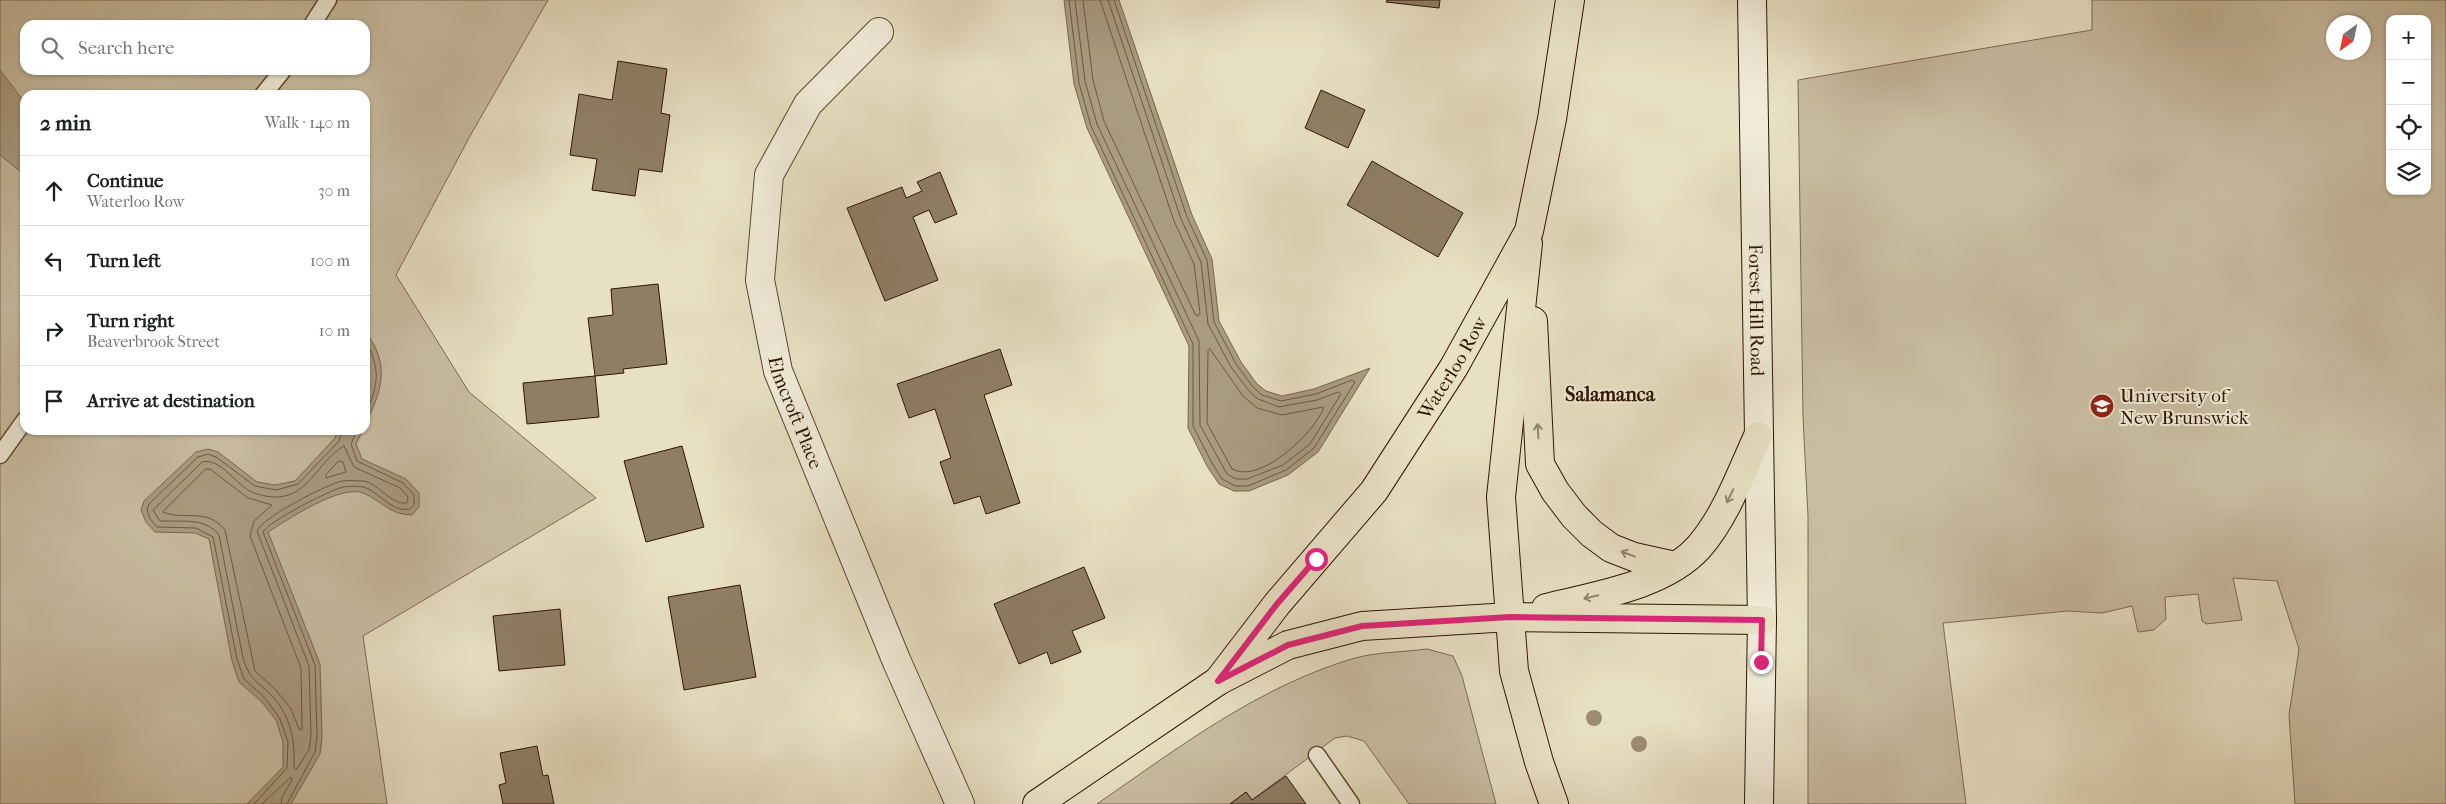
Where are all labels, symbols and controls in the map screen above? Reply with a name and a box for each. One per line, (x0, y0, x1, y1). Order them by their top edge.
north arrow (2326, 15, 2371, 60)
map controls (2386, 15, 2431, 195)
button: + (2386, 15, 2431, 60)
search box (20, 20, 370, 75)
icon: search (38, 34, 66, 62)
text: Search here (78, 37, 174, 59)
button: − (2386, 60, 2431, 105)
button: locate (2386, 105, 2431, 150)
text: 2 min (40, 111, 91, 135)
text: Walk · 140 m (265, 113, 350, 132)
button: layers (2386, 150, 2431, 195)
text: Continue (87, 170, 163, 192)
icon: ahead (40, 177, 68, 205)
text: 30 m (318, 181, 350, 200)
text: Waterloo Row (87, 192, 184, 211)
street label: Forest Hill Road (1744, 244, 1768, 377)
icon: left (40, 247, 68, 275)
text: Turn left (87, 250, 161, 272)
text: 100 m (310, 251, 350, 270)
text: Turn right (87, 310, 174, 332)
street label: Waterloo Row (1413, 312, 1492, 424)
icon: right (40, 317, 68, 345)
text: 10 m (319, 321, 350, 340)
text: Beaverbrook Street (87, 332, 220, 351)
street label: Elmcroft Place (763, 355, 827, 472)
district label: Salamanca (1565, 383, 1656, 406)
place label: University of New Brunswick (2120, 385, 2249, 429)
icon: arrive (40, 387, 68, 415)
text: Arrive at destination (87, 390, 255, 412)
school or university icon: University of New Brunswick (2089, 393, 2115, 419)
one-way arrow (1534, 423, 1543, 439)
one-way arrow (1725, 488, 1734, 503)
route start (1305, 548, 1328, 571)
one-way arrow (1621, 549, 1636, 558)
one-way arrow (1584, 593, 1600, 602)
route end (1750, 651, 1773, 674)

